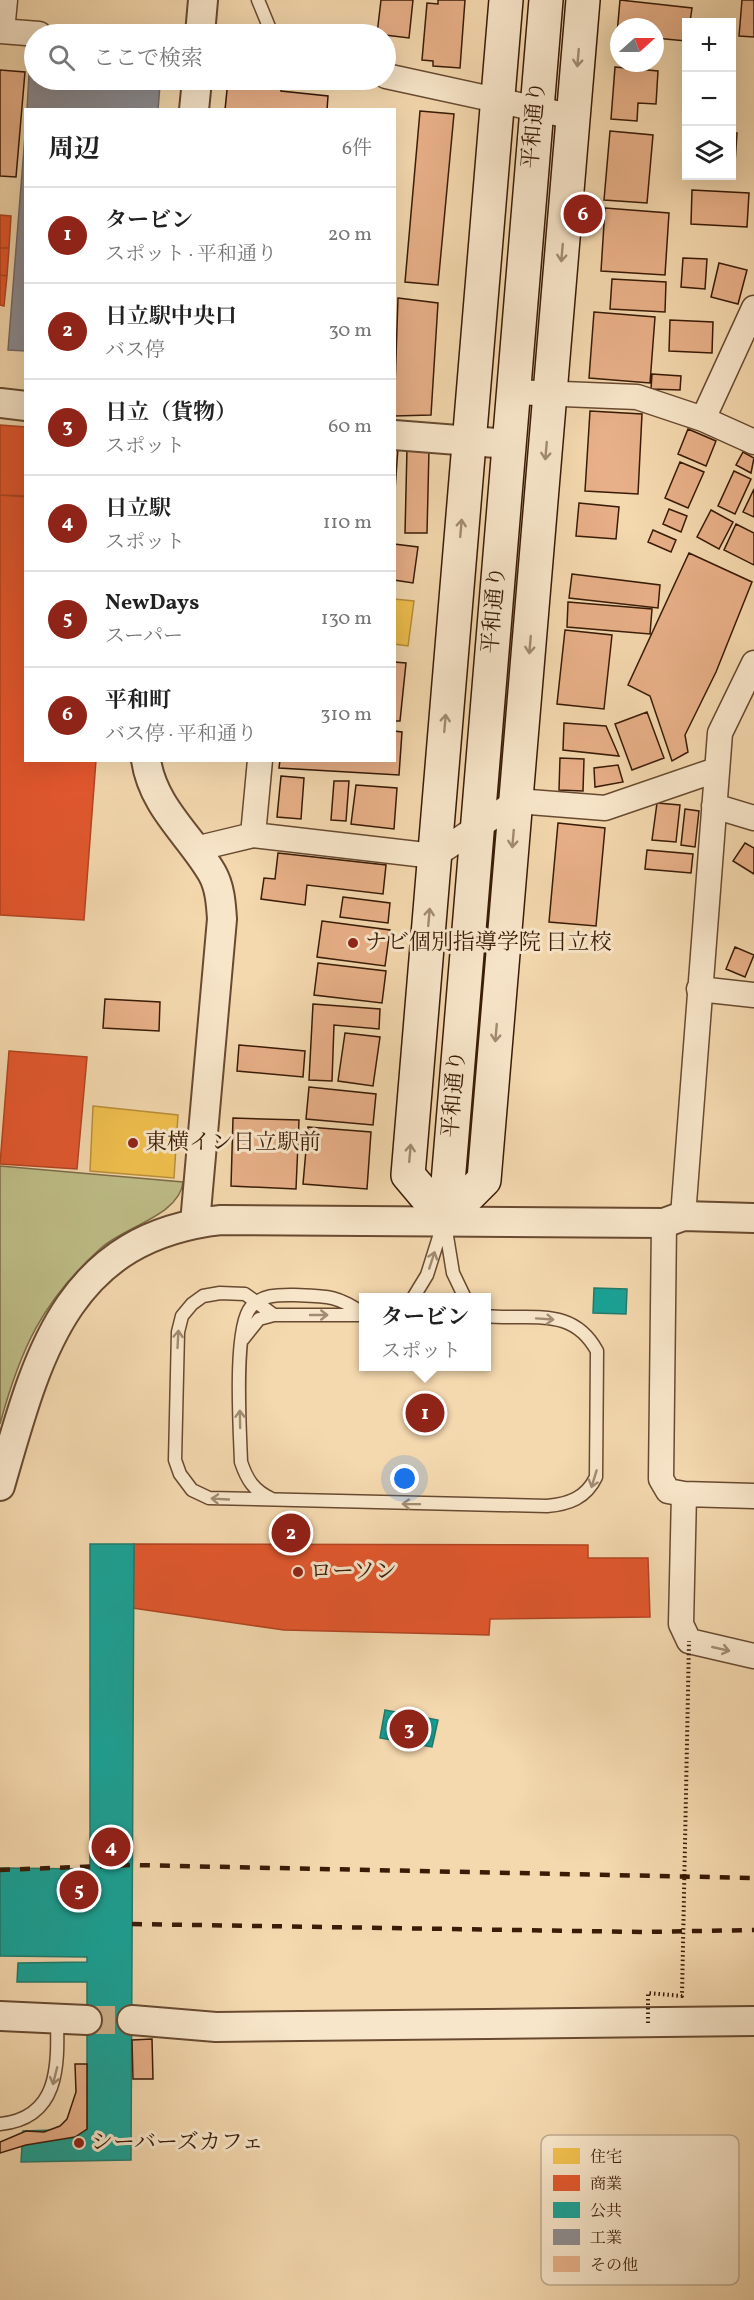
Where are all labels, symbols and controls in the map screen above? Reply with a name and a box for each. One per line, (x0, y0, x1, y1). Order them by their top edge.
north arrow (610, 18, 664, 72)
map controls (682, 18, 736, 180)
button: + (682, 18, 736, 72)
search box (24, 24, 396, 90)
icon: search (45, 41, 78, 74)
text: ここで検索 (93, 44, 203, 75)
one-way arrow (573, 48, 584, 68)
button: − (682, 72, 736, 126)
street label: 平和通り (516, 80, 554, 170)
button: layers (682, 126, 736, 180)
text: 周辺 (48, 132, 100, 168)
text: 6件 (342, 135, 372, 163)
pin: 6 (564, 192, 602, 236)
text: タービン (105, 206, 193, 237)
text: 1 (63, 221, 72, 249)
text: 20 m (328, 221, 372, 249)
text: スポット · 平和通り (105, 241, 277, 269)
one-way arrow (557, 242, 568, 262)
text: 日立駅中央口 (105, 302, 237, 333)
text: 2 (62, 317, 73, 345)
text: 30 m (328, 317, 372, 345)
text: バス停 (105, 337, 165, 365)
text: 日立（貨物） (105, 398, 237, 429)
text: 3 (62, 413, 73, 441)
text: 60 m (328, 413, 372, 441)
text: スポット (105, 433, 185, 461)
one-way arrow (540, 440, 551, 460)
text: 日立駅 (105, 494, 171, 525)
text: 4 (61, 509, 74, 537)
text: 110 m (323, 509, 372, 537)
one-way arrow (456, 519, 467, 539)
text: スポット (105, 529, 185, 557)
street label: 平和通り (476, 565, 514, 655)
text: NewDays (105, 588, 199, 619)
text: 5 (63, 605, 72, 633)
text: 130 m (321, 605, 372, 633)
text: スーパー (105, 623, 183, 651)
one-way arrow (524, 634, 535, 654)
text: 平和町 (105, 686, 171, 717)
text: 6 (62, 701, 73, 729)
text: 310 m (320, 701, 372, 729)
one-way arrow (440, 713, 451, 733)
text: バス停 · 平和通り (105, 721, 257, 749)
one-way arrow (508, 829, 519, 849)
one-way arrow (424, 907, 435, 927)
place label: ナビ個別指導学院 日立校 (365, 928, 611, 959)
marker: ナビ個別指導学院 日立校 (346, 936, 360, 950)
one-way arrow (491, 1023, 502, 1043)
street label: 平和通り (436, 1049, 474, 1139)
place label: 東横イン日立駅前 (145, 1128, 321, 1159)
marker: 東横イン日立駅前 (126, 1136, 140, 1150)
one-way arrow (405, 1144, 416, 1164)
one-way arrow (427, 1251, 438, 1270)
popup (359, 1293, 491, 1371)
text: タービン (381, 1303, 469, 1334)
one-way arrow (308, 1309, 328, 1321)
one-way arrow (534, 1314, 554, 1325)
one-way arrow (173, 1329, 184, 1349)
text: スポット (381, 1338, 461, 1366)
pin: 1 (406, 1390, 444, 1436)
one-way arrow (234, 1410, 246, 1430)
your location (390, 1464, 419, 1493)
one-way arrow (587, 1469, 599, 1488)
one-way arrow (211, 1493, 231, 1504)
one-way arrow (401, 1498, 421, 1509)
pin: 2 (272, 1510, 310, 1556)
place label: ローソン (310, 1557, 397, 1588)
marker: ローソン (291, 1565, 305, 1579)
one-way arrow (712, 1643, 731, 1655)
pin: 3 (390, 1706, 428, 1752)
pin: 4 (92, 1824, 130, 1870)
pin: 5 (60, 1868, 98, 1912)
one-way arrow (48, 2067, 60, 2086)
place label: シーバーズカフェ (91, 2128, 264, 2159)
legend (541, 2135, 739, 2285)
marker: シーバーズカフェ (72, 2136, 86, 2150)
text: 住宅 (590, 2147, 622, 2169)
text: 商業 (590, 2174, 622, 2196)
text: 公共 (590, 2201, 622, 2223)
text: 工業 (590, 2228, 622, 2250)
text: その他 (590, 2255, 638, 2277)

